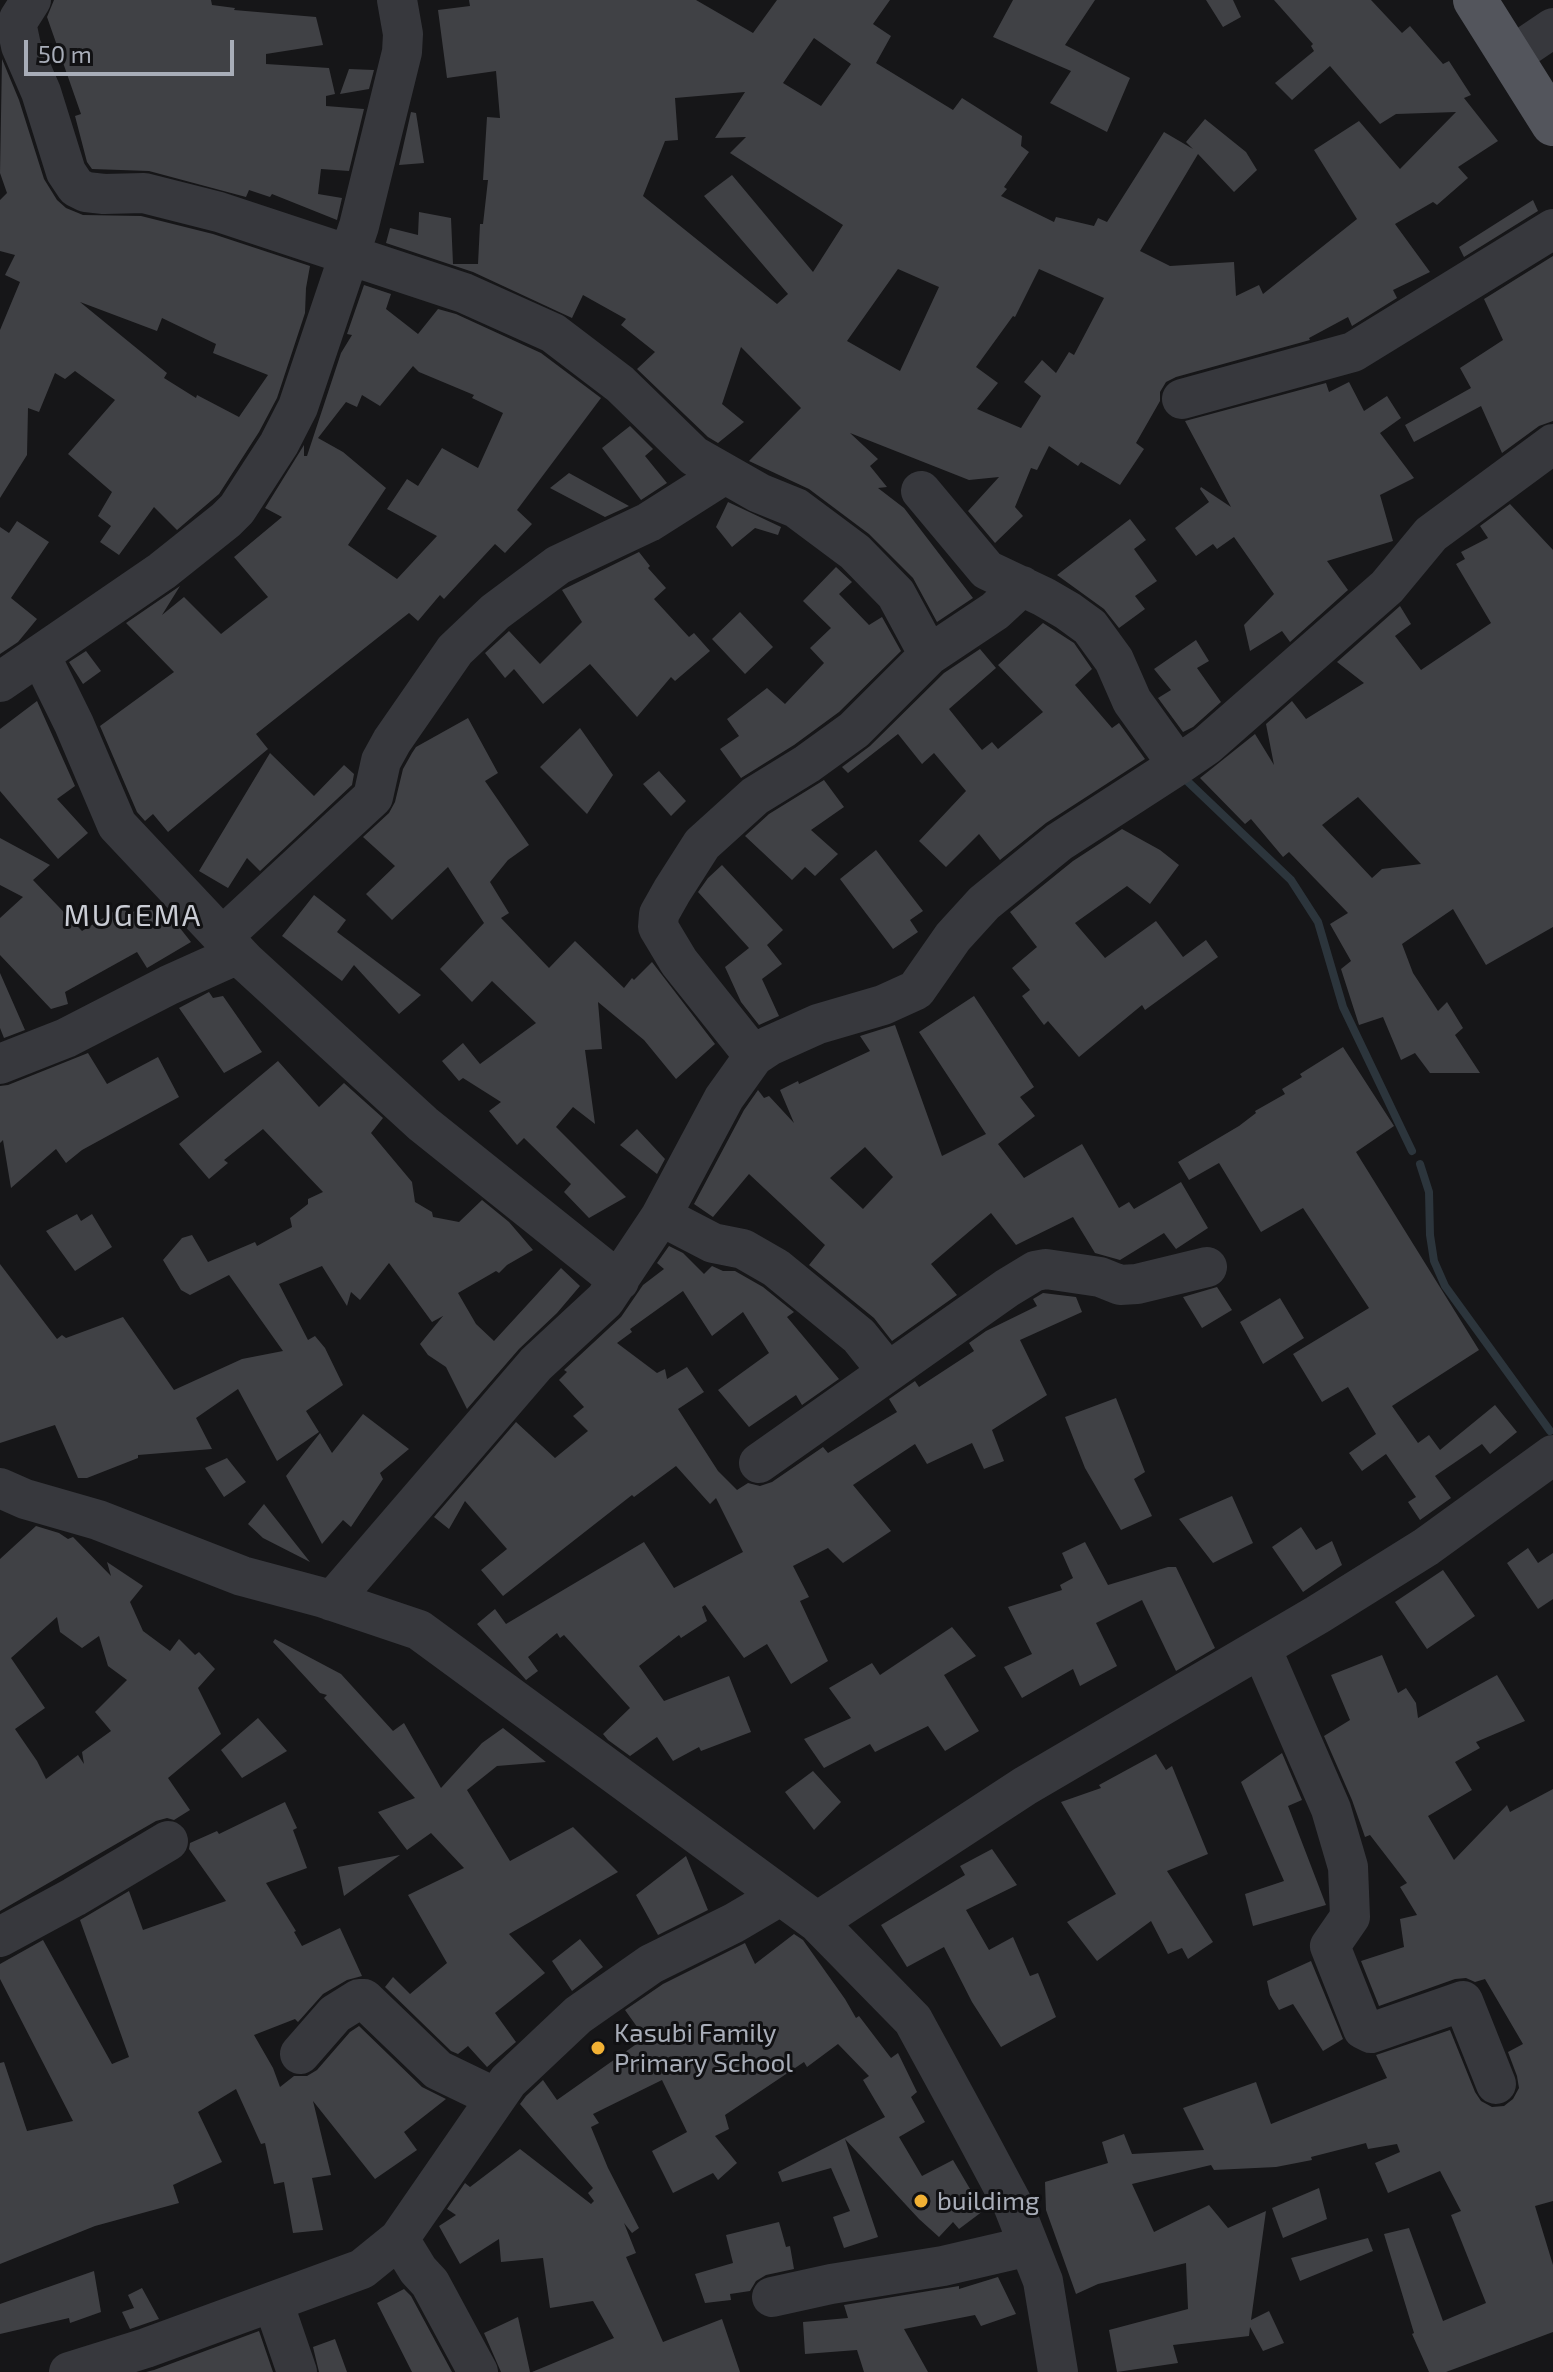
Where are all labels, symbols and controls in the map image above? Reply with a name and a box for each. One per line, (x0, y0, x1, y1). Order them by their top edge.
scale bar (28, 24, 238, 74)
text: 50 m (38, 39, 92, 68)
district label: MUGEMA (64, 898, 202, 934)
place label: Kasubi Family Primary School (614, 2017, 793, 2078)
marker: Kasubi Family Primary School (589, 2039, 607, 2057)
place label: buildimg (937, 2185, 1039, 2217)
marker: buildimg (912, 2192, 930, 2210)

